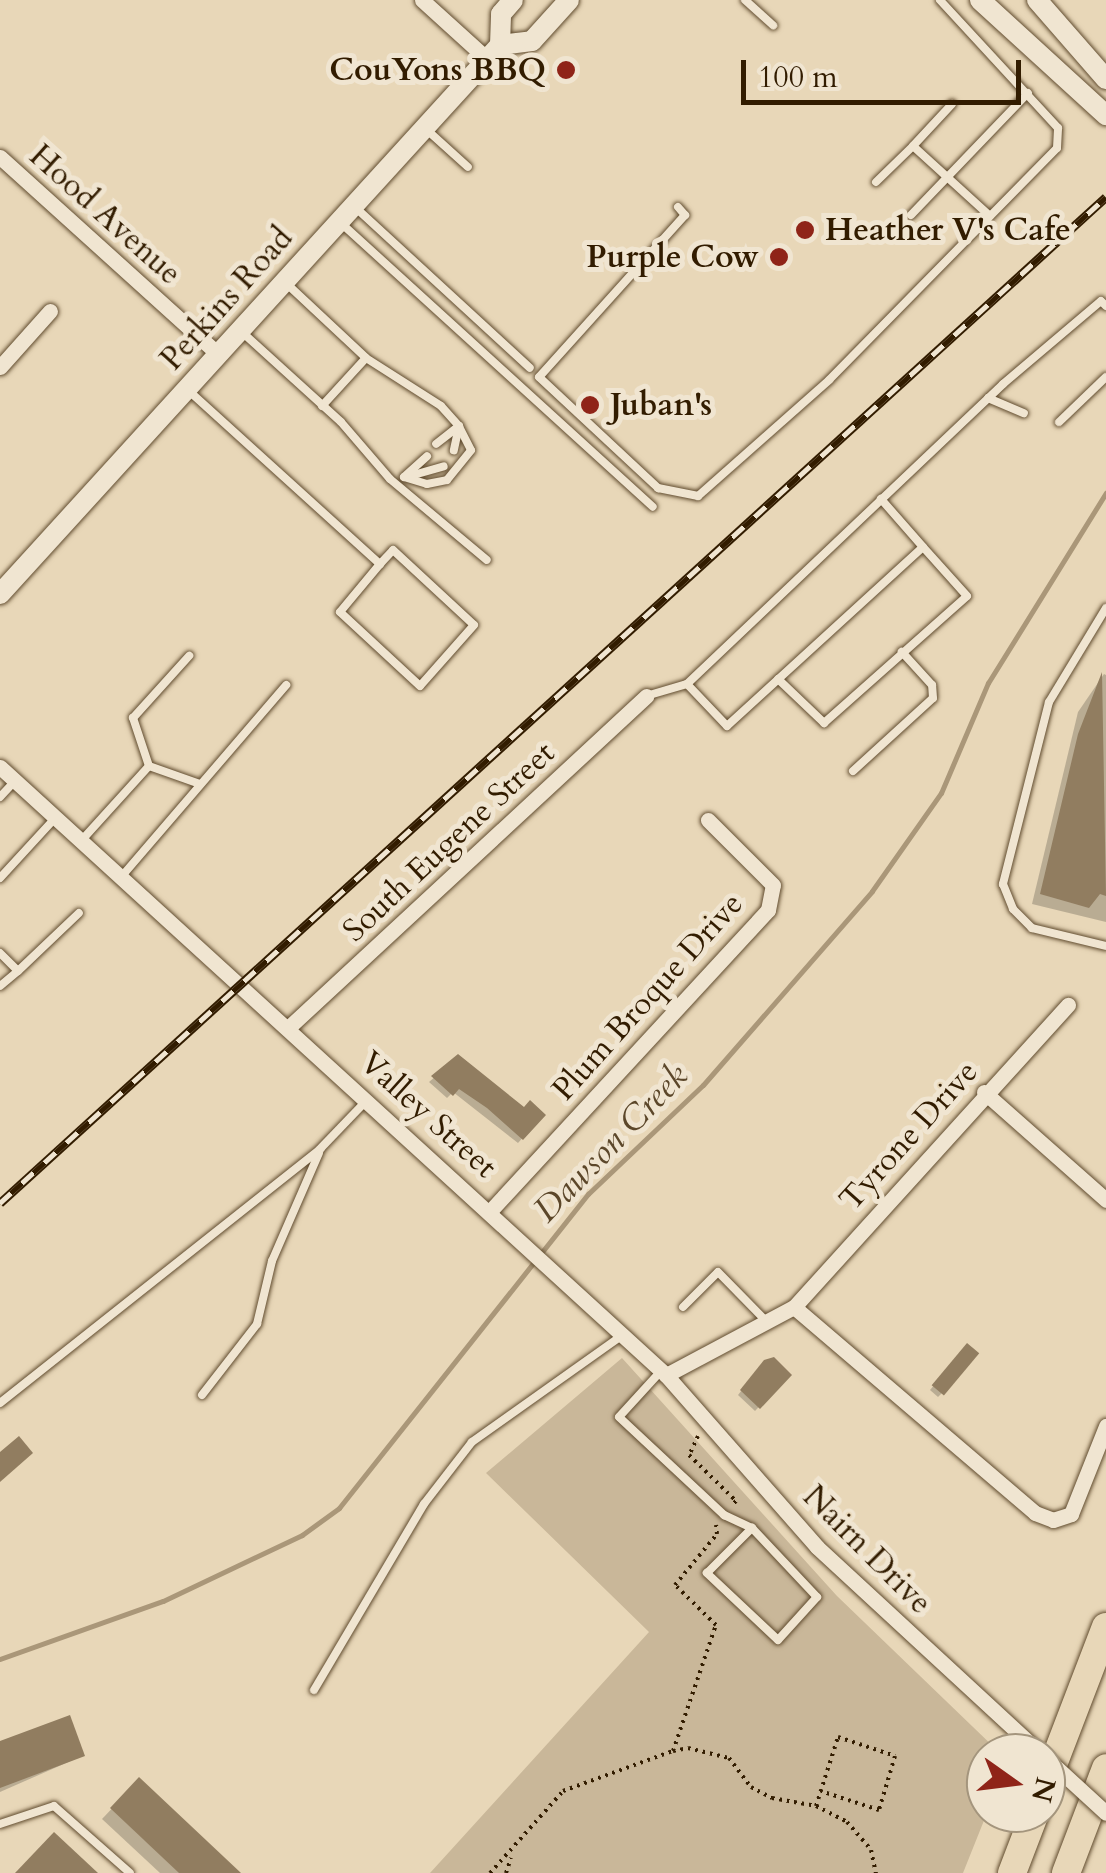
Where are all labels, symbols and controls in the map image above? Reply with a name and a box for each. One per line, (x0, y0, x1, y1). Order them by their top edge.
scale bar (746, 40, 1026, 102)
place label: CouYons BBQ (329, 51, 546, 89)
text: 100 m (758, 57, 838, 98)
marker: CouYons BBQ (555, 59, 577, 81)
street label: Hood Avenue (21, 137, 189, 293)
place label: Heather V's Cafe (825, 211, 1071, 249)
marker: Heather V's Cafe (794, 219, 816, 241)
street label: Perkins Road (153, 220, 301, 378)
place label: Purple Cow (586, 238, 759, 276)
marker: Purple Cow (768, 246, 790, 268)
place label: Juban's (610, 386, 712, 424)
marker: Juban's (579, 394, 601, 416)
street label: South Eugene Street (335, 734, 563, 950)
street label: Plum Broque Drive (545, 885, 751, 1109)
street label: Valley Street (352, 1044, 504, 1186)
street label: Tyrone Drive (832, 1053, 986, 1219)
water label: Dawson Creek (525, 1055, 697, 1231)
street label: Nairn Drive (795, 1478, 939, 1622)
north arrow (966, 1733, 1066, 1833)
text: N (1022, 1773, 1065, 1806)

